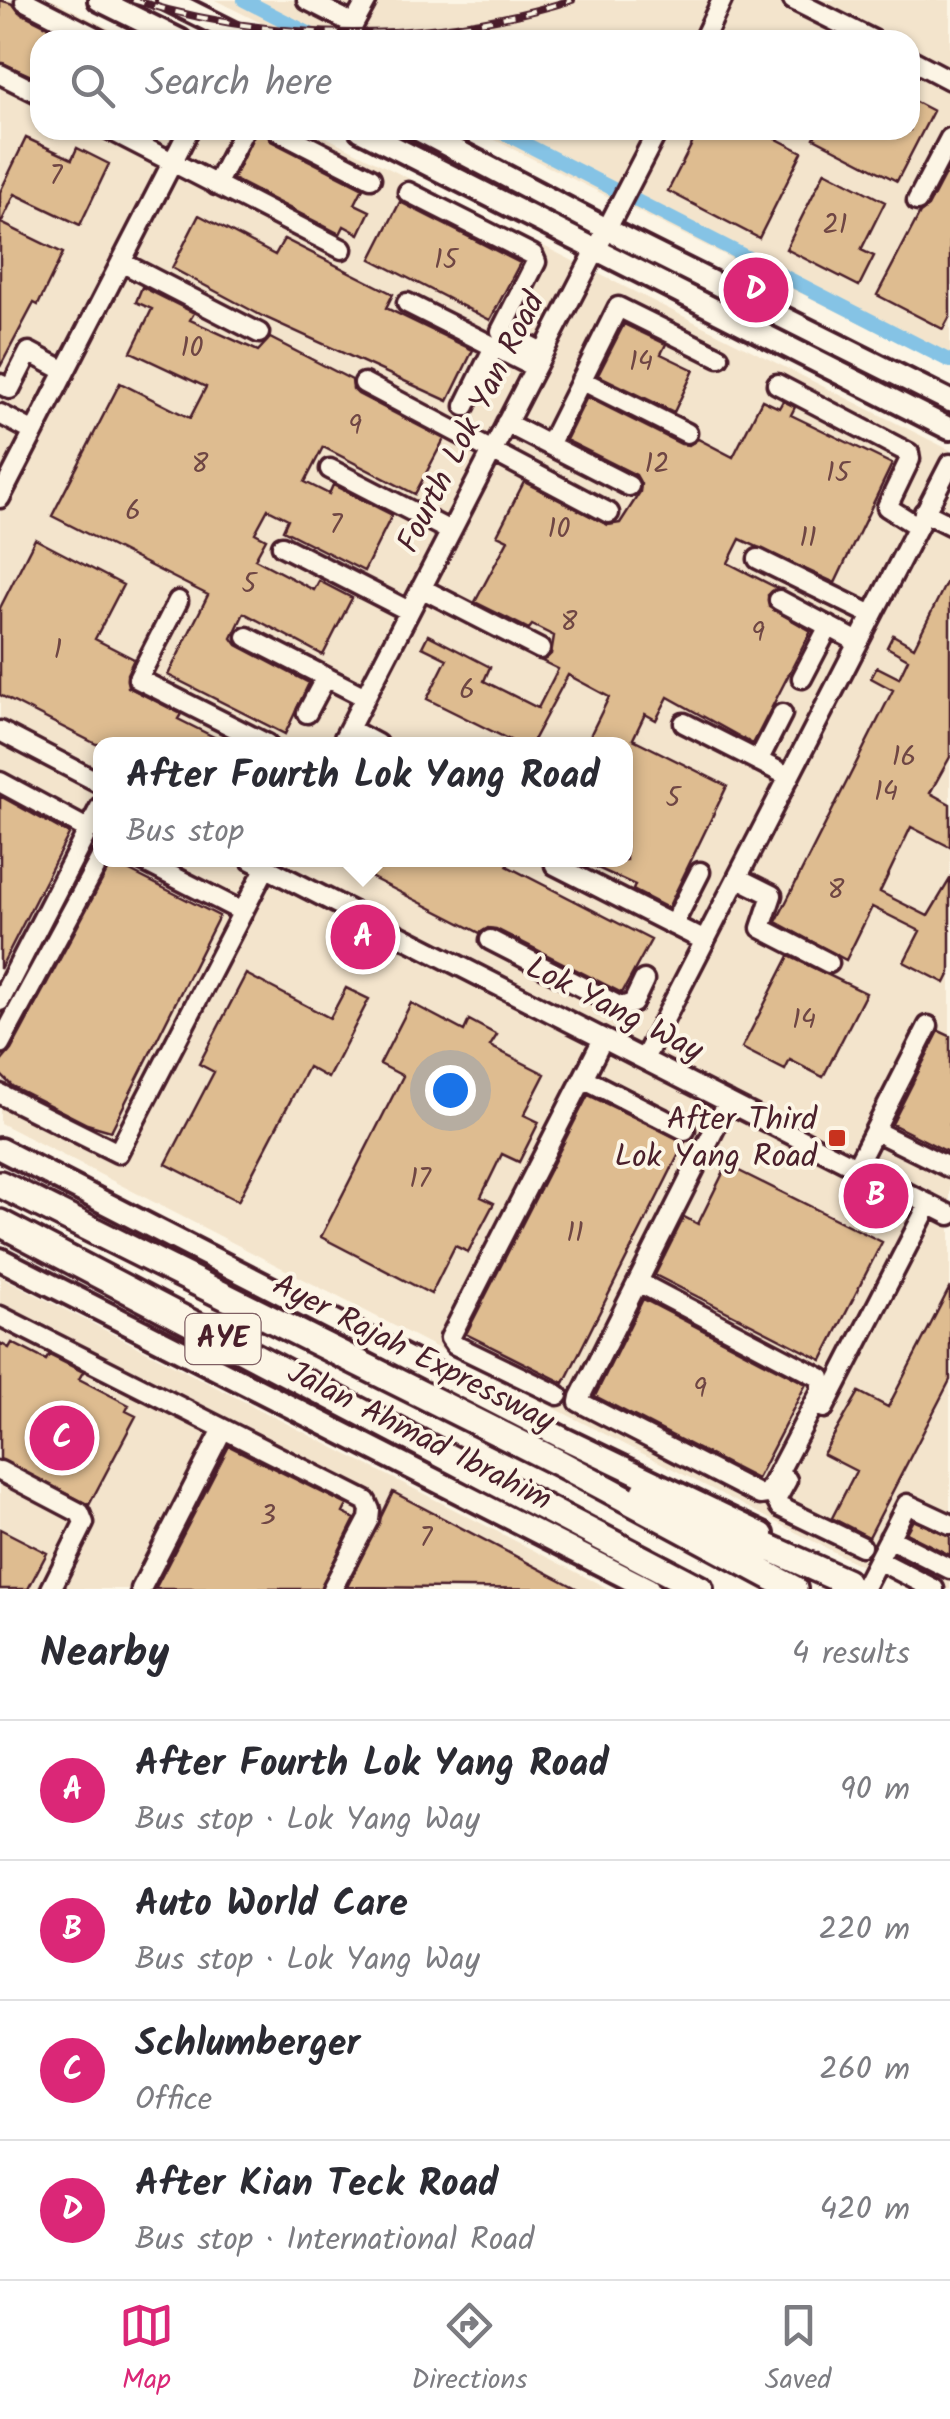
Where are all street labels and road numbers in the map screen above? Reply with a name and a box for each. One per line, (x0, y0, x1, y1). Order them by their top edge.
street label: Fourth Lok Yan Road (384, 283, 560, 562)
street label: Lok Yang Way (516, 943, 713, 1077)
street label: Ayer Rajah Expressway (263, 1261, 564, 1448)
road number: AYE (186, 1314, 260, 1364)
street label: Jalan Ahmad Ibrahim (278, 1348, 560, 1526)

